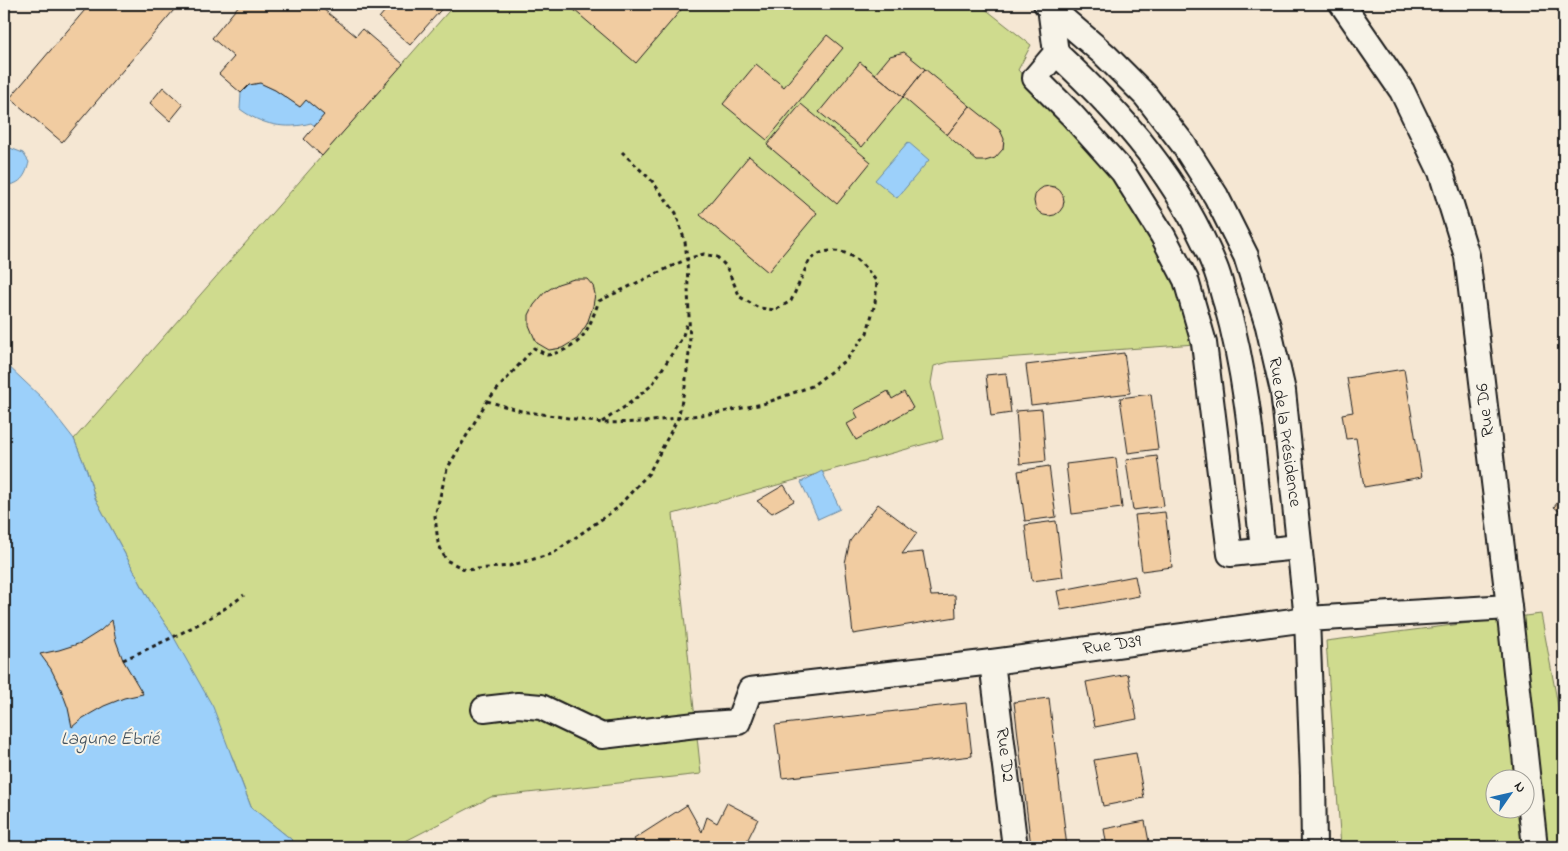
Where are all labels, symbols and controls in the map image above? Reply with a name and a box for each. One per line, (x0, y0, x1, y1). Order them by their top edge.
street label: Rue de la Présidence (1261, 355, 1308, 510)
street label: Rue D6 (1470, 382, 1502, 438)
street label: Rue D39 (1081, 629, 1144, 663)
water label: Lagune Ébrié (61, 726, 161, 754)
street label: Rue D2 (988, 726, 1020, 784)
north arrow (1486, 768, 1536, 818)
text: N (1508, 778, 1531, 797)

